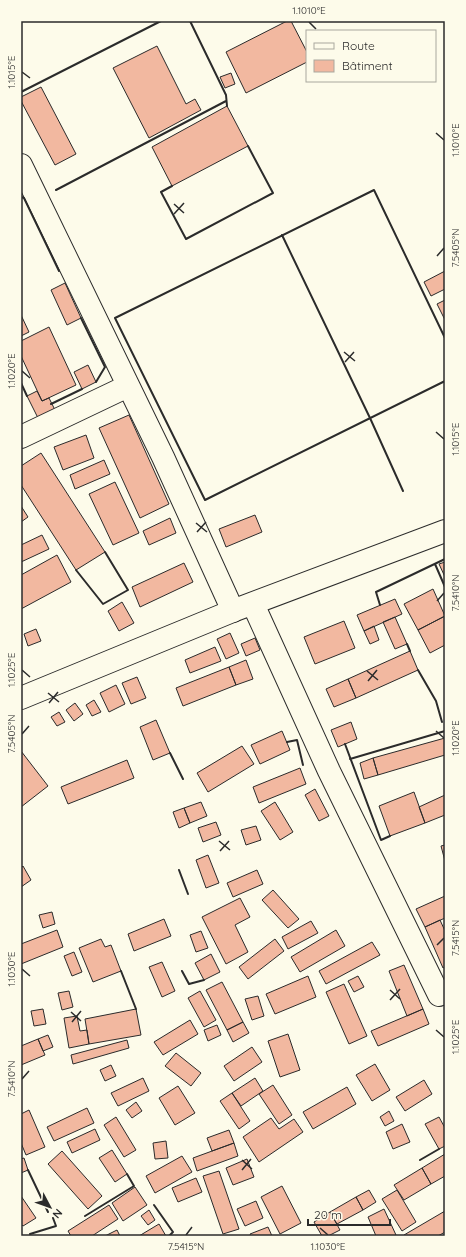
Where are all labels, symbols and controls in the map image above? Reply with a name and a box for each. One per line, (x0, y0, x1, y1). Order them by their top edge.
text: 1.1010°E (292, 4, 326, 17)
legend (306, 30, 436, 82)
text: Route (342, 38, 375, 53)
text: 1.1015°E (5, 55, 18, 88)
text: Bâtiment (342, 58, 392, 73)
text: 1.1010°E (449, 123, 462, 157)
text: 7.5405°N (449, 228, 462, 268)
text: 1.1020°E (5, 353, 18, 389)
text: 1.1015°E (449, 422, 462, 455)
text: 7.5410°N (449, 574, 462, 612)
text: 1.1025°E (5, 652, 18, 687)
text: 7.5405°N (5, 714, 18, 754)
text: 1.1020°E (449, 720, 462, 756)
text: 7.5415°N (449, 920, 462, 956)
text: 1.1030°E (5, 951, 18, 986)
text: 1.1025°E (449, 1019, 462, 1054)
text: 7.5410°N (5, 1060, 18, 1098)
north arrow (30, 1187, 70, 1227)
scale bar (308, 1201, 390, 1227)
text: N (50, 1206, 65, 1221)
text: 20 m (314, 1207, 342, 1222)
text: 7.5415°N (168, 1240, 204, 1253)
text: 1.1030°E (311, 1240, 346, 1253)

